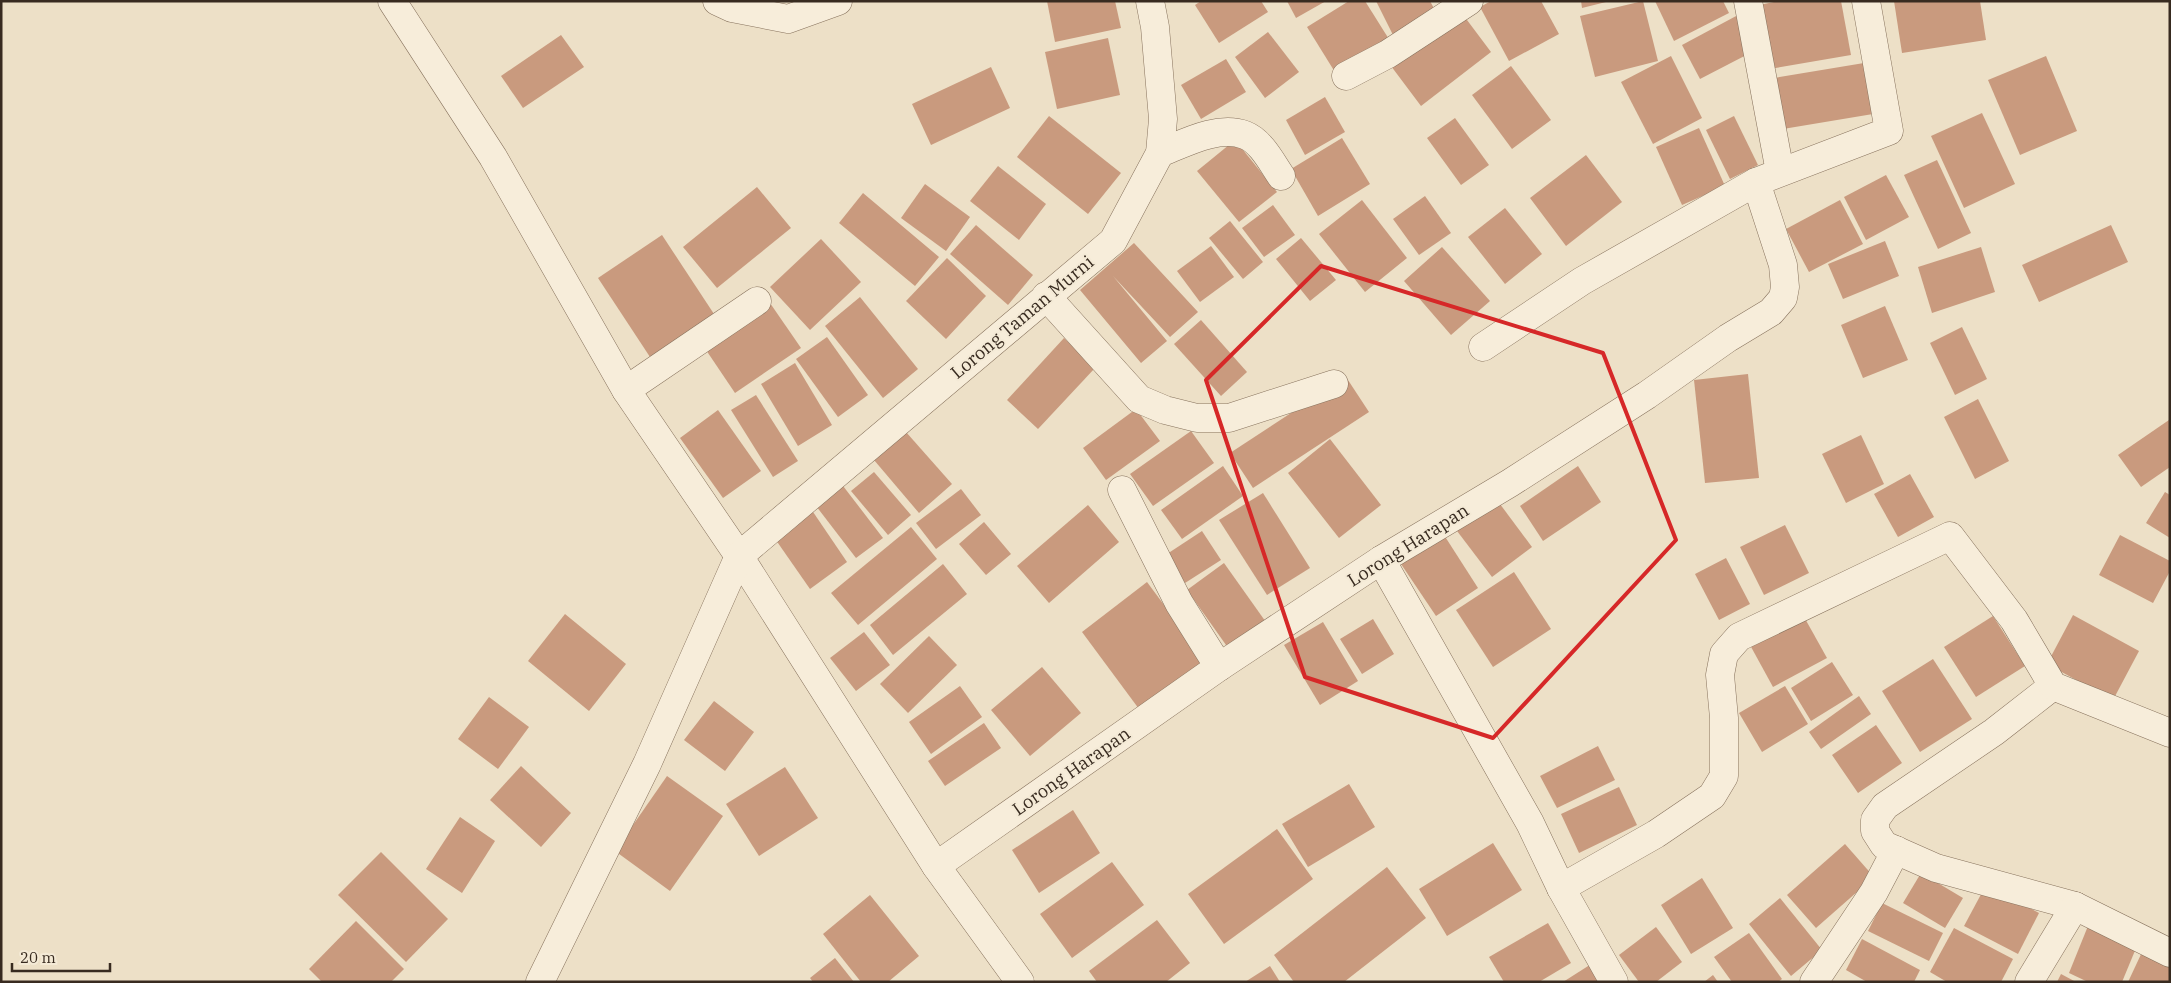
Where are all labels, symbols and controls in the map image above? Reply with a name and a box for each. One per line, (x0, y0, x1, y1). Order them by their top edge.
street label: Lorong Taman Murni (946, 250, 1099, 384)
street label: Lorong Harapan (1343, 498, 1473, 592)
street label: Lorong Harapan (1008, 722, 1134, 820)
scale bar (12, 940, 110, 972)
text: 20 m (20, 948, 56, 967)

